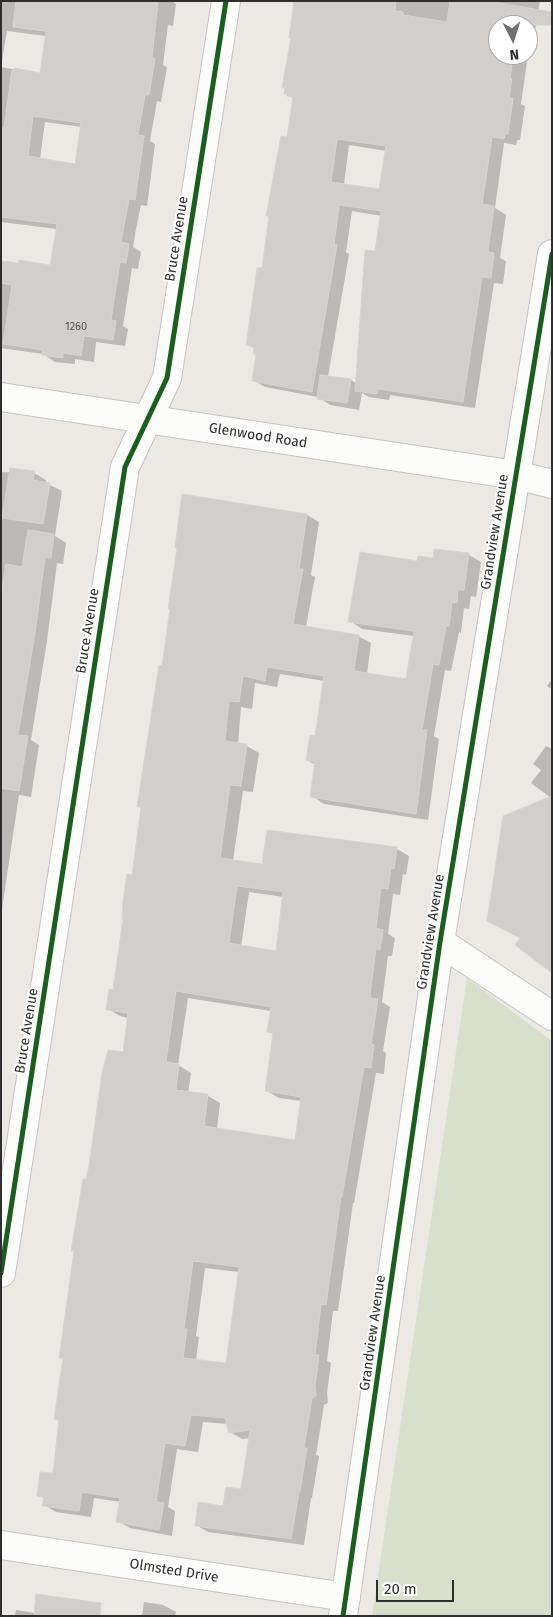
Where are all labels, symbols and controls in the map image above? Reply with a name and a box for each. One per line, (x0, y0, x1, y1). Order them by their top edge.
north arrow (488, 15, 538, 65)
text: N (509, 46, 520, 63)
street label: Bruce Avenue (162, 195, 192, 283)
house number: 1260 (65, 320, 87, 334)
street label: Glenwood Road (208, 420, 308, 452)
street label: Grandview Avenue (478, 473, 512, 591)
street label: Bruce Avenue (73, 587, 103, 675)
street label: Grandview Avenue (414, 873, 448, 991)
street label: Bruce Avenue (12, 987, 42, 1075)
street label: Grandview Avenue (357, 1274, 389, 1392)
street label: Olmsted Drive (128, 1556, 220, 1586)
scale bar (378, 1570, 456, 1602)
text: 20 m (384, 1580, 417, 1598)

